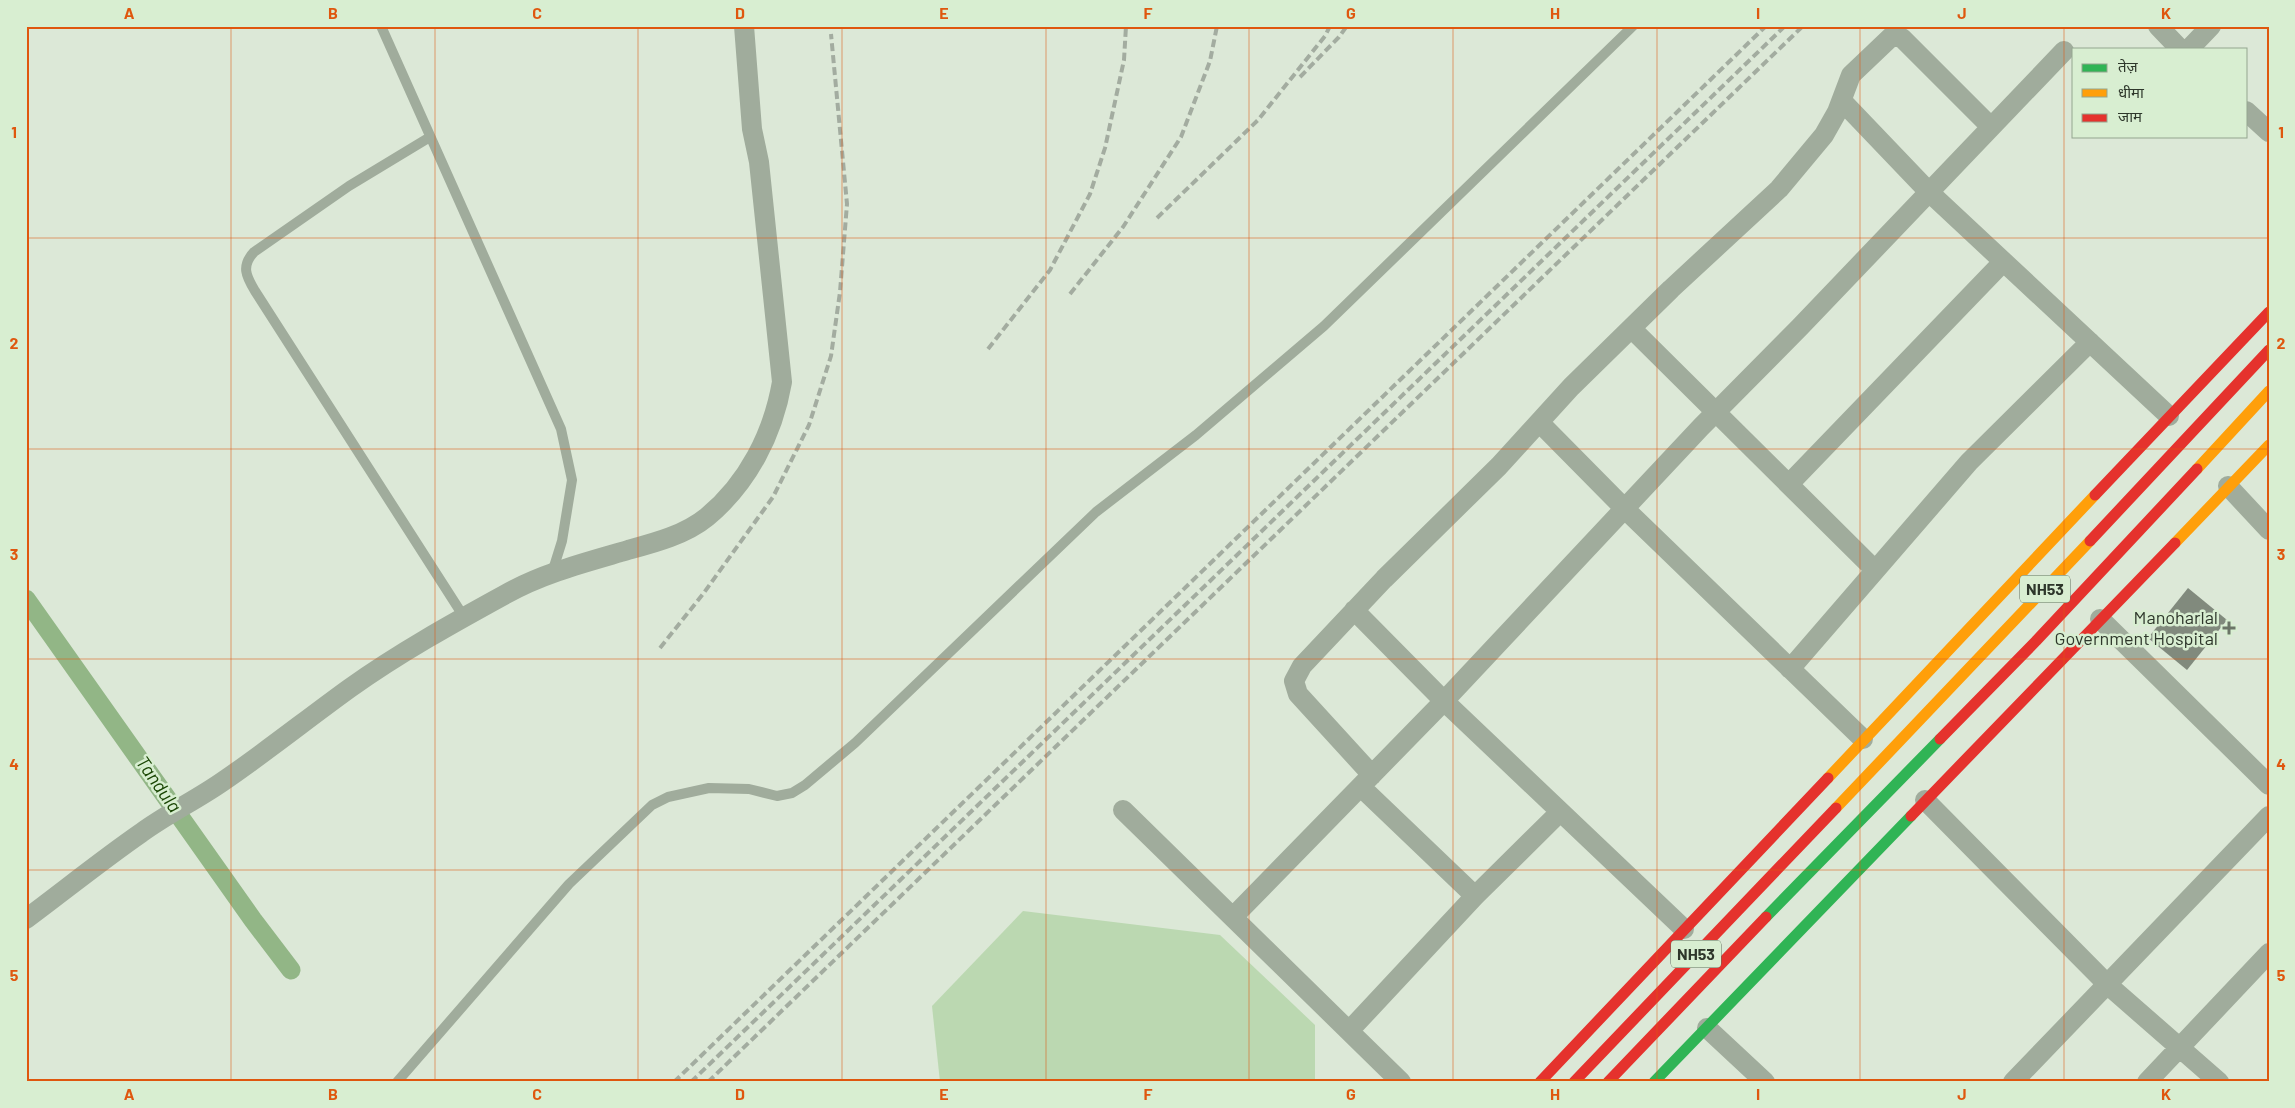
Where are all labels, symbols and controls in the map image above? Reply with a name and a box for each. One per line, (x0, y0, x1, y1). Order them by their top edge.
text: A (124, 3, 135, 22)
text: B (328, 3, 338, 22)
text: C (532, 3, 542, 22)
text: D (735, 3, 745, 22)
text: E (939, 3, 949, 22)
text: F (1144, 3, 1153, 22)
text: G (1346, 3, 1356, 22)
text: H (1550, 3, 1560, 22)
text: I (1756, 3, 1760, 22)
text: J (1957, 3, 1967, 22)
text: K (2161, 3, 2171, 22)
legend (2072, 48, 2248, 138)
text: तेज़ (2118, 57, 2139, 75)
text: धीमा (2118, 83, 2145, 101)
text: जाम (2118, 107, 2143, 125)
text: 1 (11, 122, 17, 141)
text: 1 (2278, 122, 2284, 141)
text: 2 (10, 333, 19, 352)
text: 2 (2277, 333, 2286, 352)
text: 3 (10, 544, 18, 563)
text: 3 (2277, 544, 2285, 563)
road number: NH53 (2020, 576, 2070, 602)
place label: Manoharlal Government Hospital (2055, 606, 2218, 649)
marker: Manoharlal Government Hospital (2222, 621, 2236, 635)
water label: Tandula (132, 751, 187, 816)
text: 4 (9, 754, 19, 773)
text: 4 (2276, 754, 2286, 773)
road number: NH53 (1671, 941, 1721, 968)
text: 5 (10, 965, 19, 984)
text: 5 (2277, 965, 2286, 984)
text: A (124, 1084, 135, 1103)
text: B (328, 1084, 338, 1103)
text: C (532, 1084, 542, 1103)
text: D (735, 1084, 745, 1103)
text: E (939, 1084, 949, 1103)
text: F (1144, 1084, 1153, 1103)
text: G (1346, 1084, 1356, 1103)
text: H (1550, 1084, 1560, 1103)
text: I (1756, 1084, 1760, 1103)
text: J (1957, 1084, 1967, 1103)
text: K (2161, 1084, 2171, 1103)

